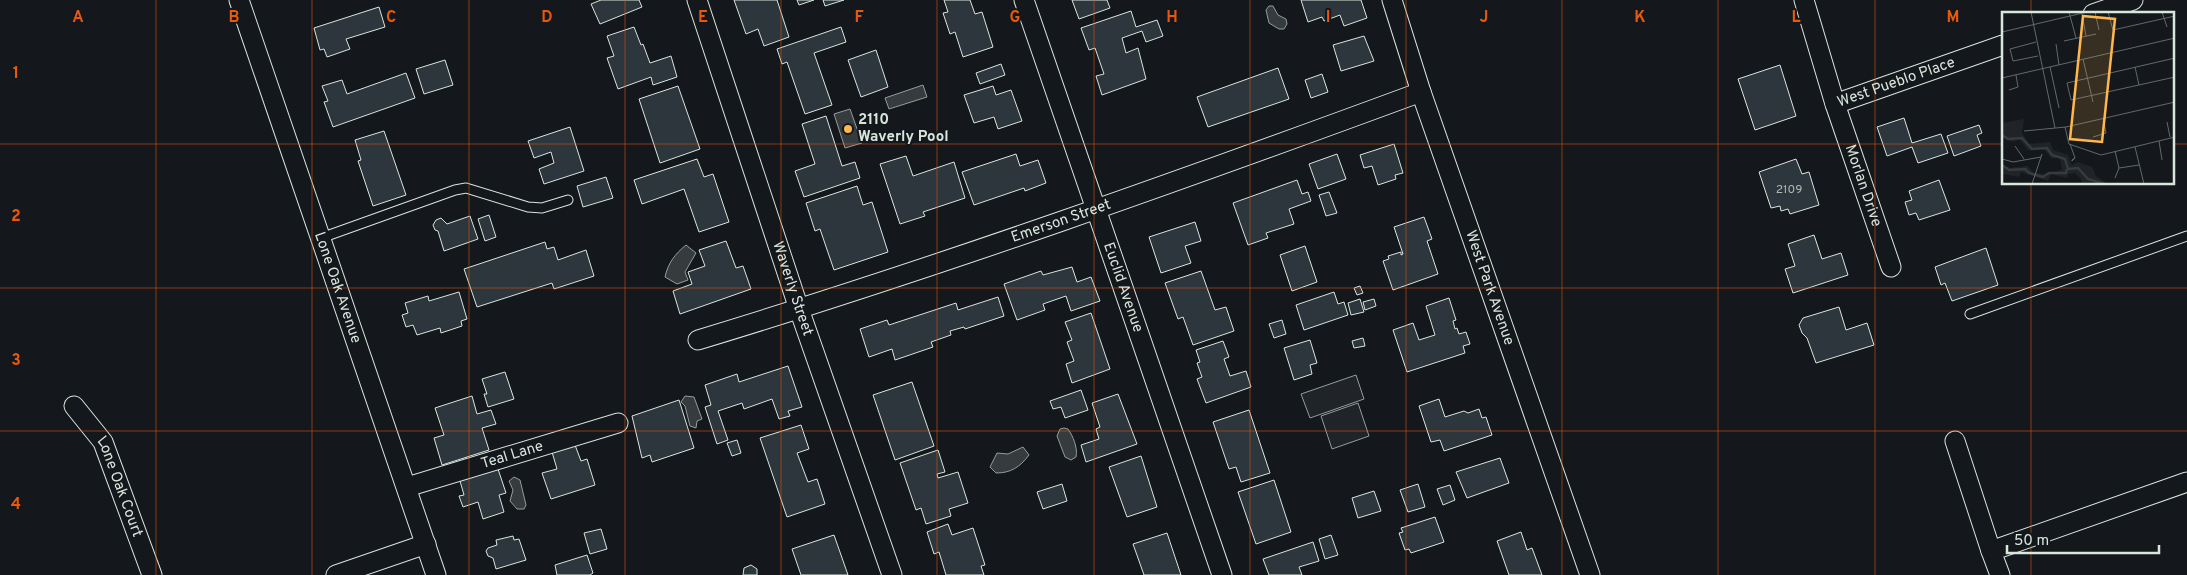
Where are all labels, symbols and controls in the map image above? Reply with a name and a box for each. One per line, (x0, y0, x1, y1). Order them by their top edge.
text: A (72, 8, 84, 28)
text: B (228, 8, 240, 28)
text: C (386, 8, 396, 28)
text: D (541, 8, 553, 28)
text: E (698, 8, 708, 28)
text: F (854, 8, 864, 28)
text: G (1010, 8, 1020, 28)
text: H (1166, 8, 1178, 28)
text: I (1326, 8, 1330, 28)
text: J (1480, 8, 1488, 28)
text: K (1634, 8, 1646, 28)
text: L (1791, 8, 1801, 28)
text: M (1947, 8, 1959, 28)
inset map (2002, 12, 2174, 185)
street label: West Pueblo Place (1835, 53, 1958, 112)
text: 1 (13, 64, 19, 84)
place label: 2110 Waverly Pool (858, 111, 949, 147)
marker: 2110 Waverly Pool (842, 123, 854, 135)
street label: Morlan Drive (1840, 142, 1886, 229)
house number: 2109 (1776, 182, 1802, 198)
street label: Emerson Street (1009, 195, 1113, 247)
text: 2 (11, 207, 21, 227)
street label: West Park Avenue (1461, 228, 1518, 348)
street label: Lone Oak Avenue (310, 229, 365, 346)
street label: Waverly Street (768, 239, 817, 338)
street label: Euclid Avenue (1099, 240, 1147, 335)
text: 3 (11, 351, 21, 371)
street label: Lone Oak Court (92, 432, 147, 540)
street label: Teal Lane (479, 437, 546, 473)
text: 4 (11, 495, 21, 515)
scale bar (2007, 522, 2160, 554)
text: 50 m (2014, 532, 2049, 551)

